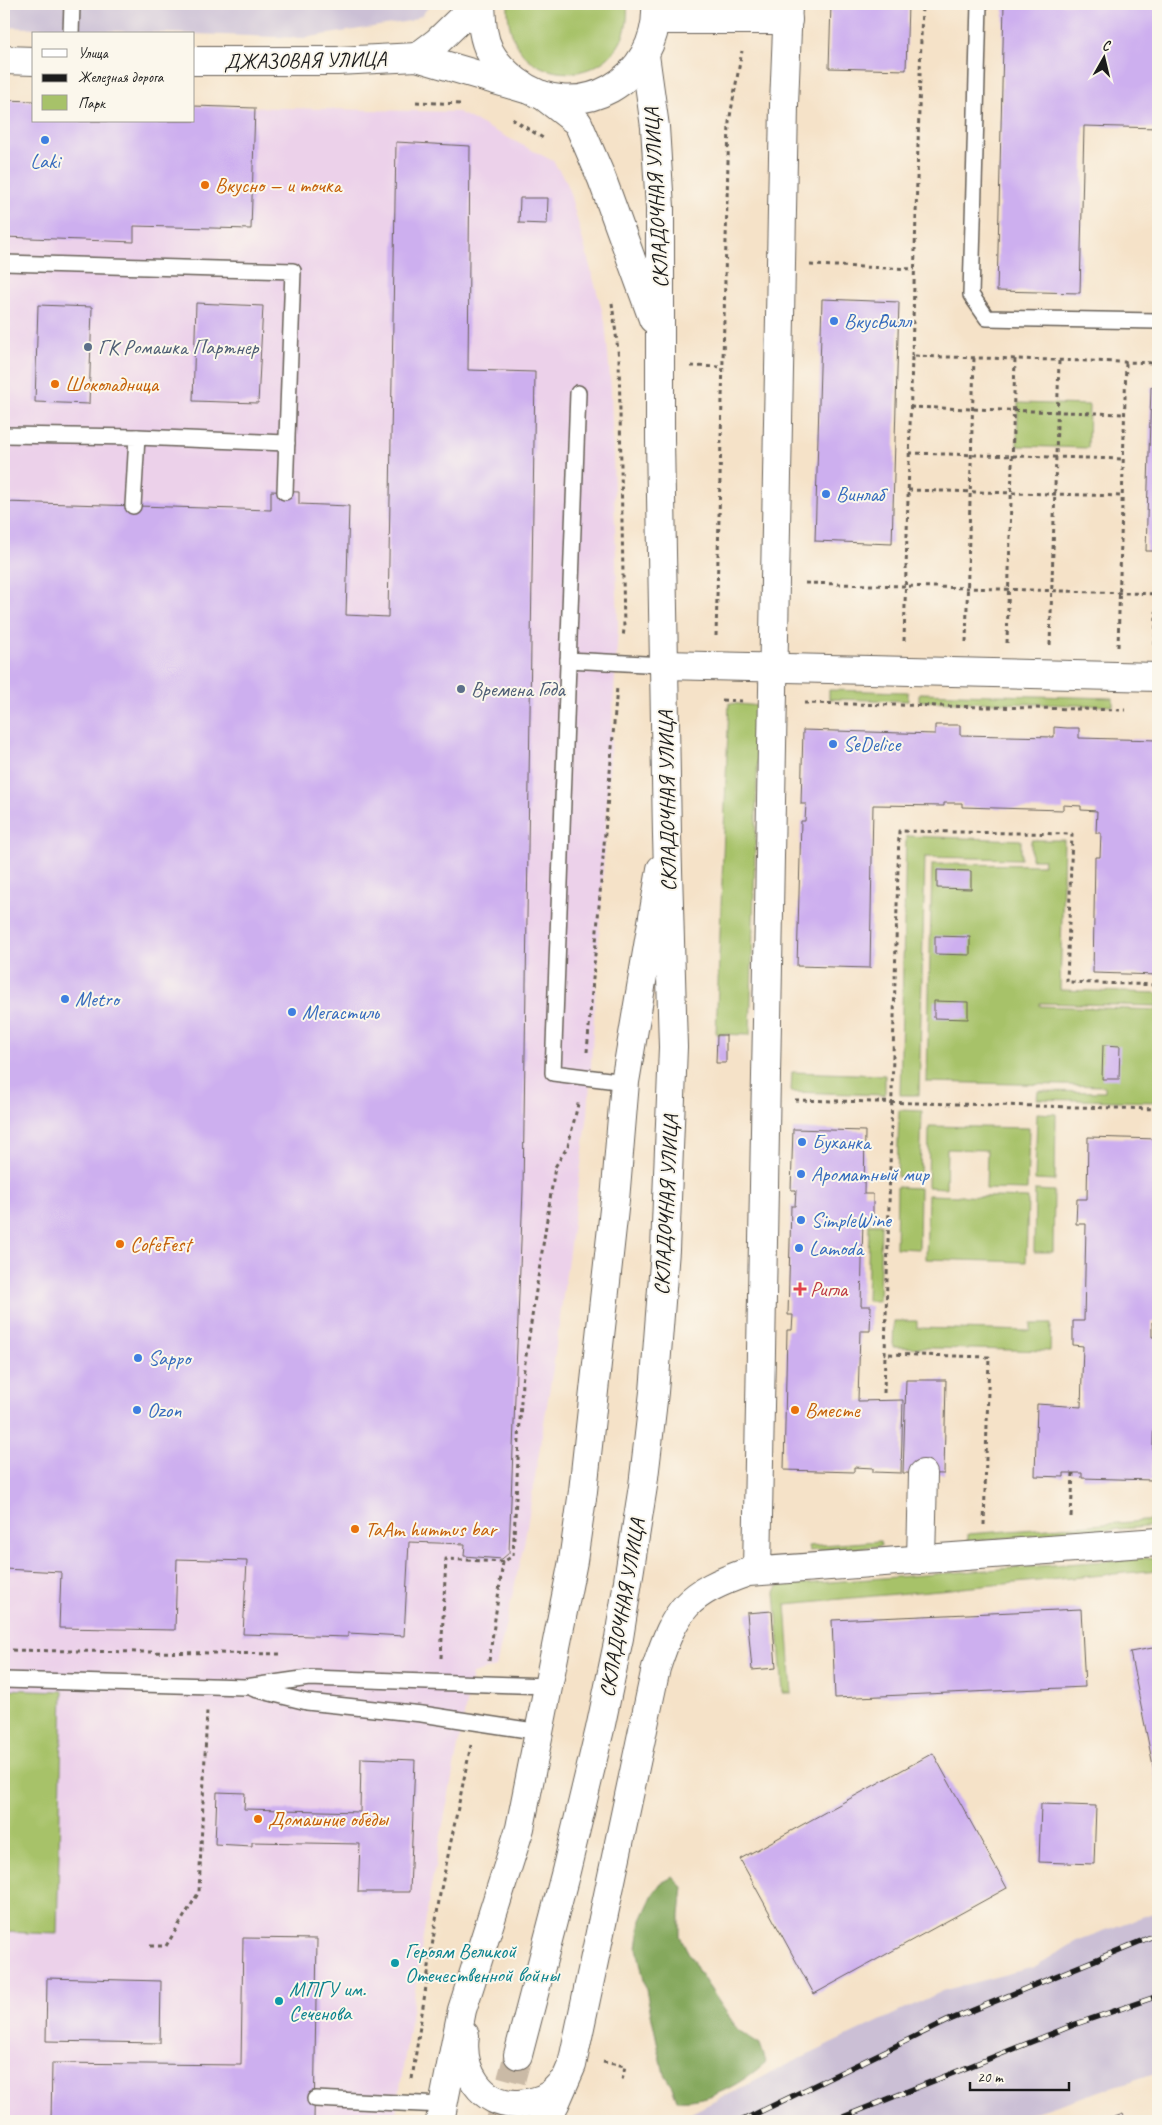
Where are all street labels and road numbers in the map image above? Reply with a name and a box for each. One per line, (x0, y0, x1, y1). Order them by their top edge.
street label: ДЖАЗОВАЯ УЛИЦА (224, 46, 388, 74)
street label: СКЛАДОЧНАЯ УЛИЦА (638, 106, 674, 289)
street label: СКЛАДОЧНАЯ УЛИЦА (652, 709, 682, 891)
street label: СКЛАДОЧНАЯ УЛИЦА (648, 1113, 684, 1296)
street label: СКЛАДОЧНАЯ УЛИЦА (594, 1515, 651, 1699)

